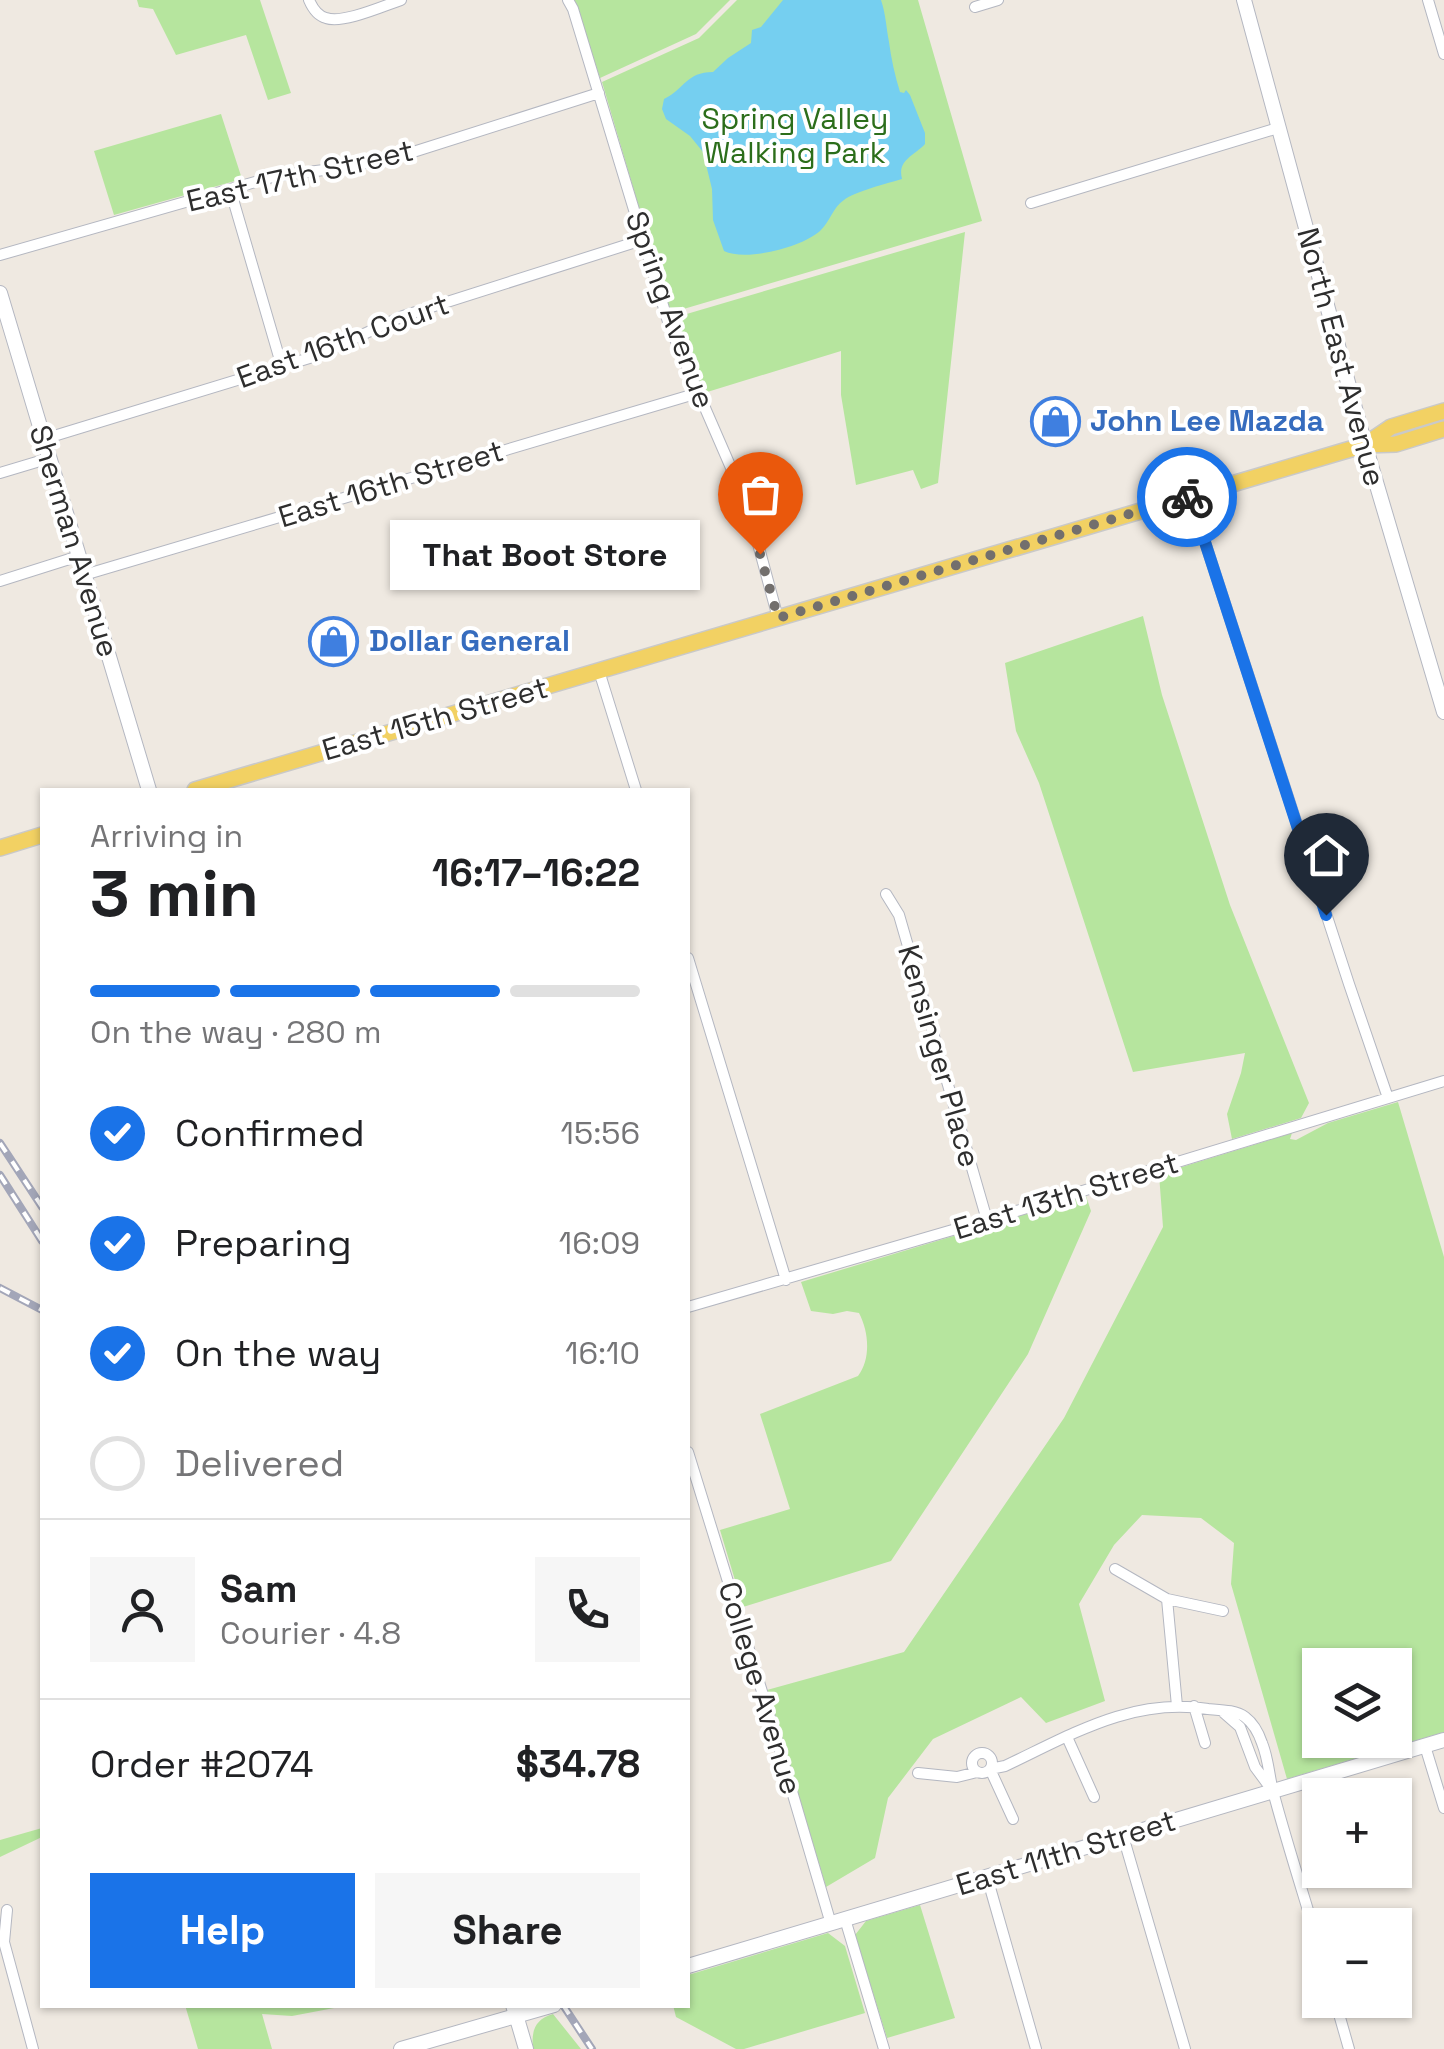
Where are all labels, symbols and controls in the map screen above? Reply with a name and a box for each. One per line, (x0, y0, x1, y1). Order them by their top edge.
park label: Spring Valley Walking Park (702, 99, 888, 172)
street label: East 17th Street (182, 130, 417, 221)
street label: Spring Avenue (617, 206, 724, 414)
street label: North East Avenue (1288, 223, 1395, 490)
street label: East 16th Court (231, 284, 454, 397)
shop icon: John Lee Mazda (1029, 395, 1081, 447)
place label: John Lee Mazda (1090, 401, 1324, 440)
street label: Sherman Avenue (21, 420, 128, 662)
street label: East 16th Street (274, 431, 508, 536)
courier (1137, 447, 1237, 547)
pin (718, 452, 803, 555)
icon: bag (733, 467, 788, 522)
icon: bike (1160, 470, 1215, 525)
callout: That Boot Store (390, 519, 700, 589)
text: That Boot Store (423, 535, 667, 575)
shop icon: Dollar General (308, 615, 360, 667)
place label: Dollar General (369, 621, 570, 660)
street label: East 15th Street (317, 668, 552, 769)
pin (1284, 813, 1369, 916)
text: Arriving in (90, 816, 243, 856)
icon: home (1299, 828, 1354, 883)
text: 16:17–16:22 (432, 849, 640, 897)
text: 3 min (90, 852, 259, 935)
street label: Kensinger Place (889, 940, 990, 1171)
text: On the way · 280 m (90, 1012, 382, 1052)
icon: check (90, 1106, 145, 1161)
text: Confirmed (175, 1109, 365, 1157)
text: 15:56 (561, 1113, 640, 1153)
street label: East 13th Street (949, 1143, 1183, 1248)
icon: check (90, 1216, 145, 1271)
text: Preparing (175, 1219, 352, 1267)
text: 16:09 (559, 1223, 640, 1263)
icon: check (90, 1326, 145, 1381)
text: On the way (175, 1329, 381, 1377)
text: 16:10 (565, 1333, 640, 1373)
text: Delivered (175, 1439, 344, 1487)
button: person (90, 1557, 195, 1662)
button: phone (535, 1557, 640, 1662)
text: Sam (220, 1565, 297, 1613)
street label: College Avenue (710, 1577, 811, 1799)
text: Courier · 4.8 (220, 1613, 401, 1653)
map controls (1302, 1648, 1412, 2018)
button: layers (1302, 1648, 1412, 1758)
text: Order #2074 (90, 1740, 314, 1788)
text: $34.78 (516, 1740, 640, 1788)
button: + (1302, 1778, 1412, 1888)
street label: East 11th Street (951, 1801, 1180, 1904)
button: Help (90, 1873, 355, 1988)
button: Share (375, 1873, 640, 1988)
button: − (1302, 1908, 1412, 2018)

